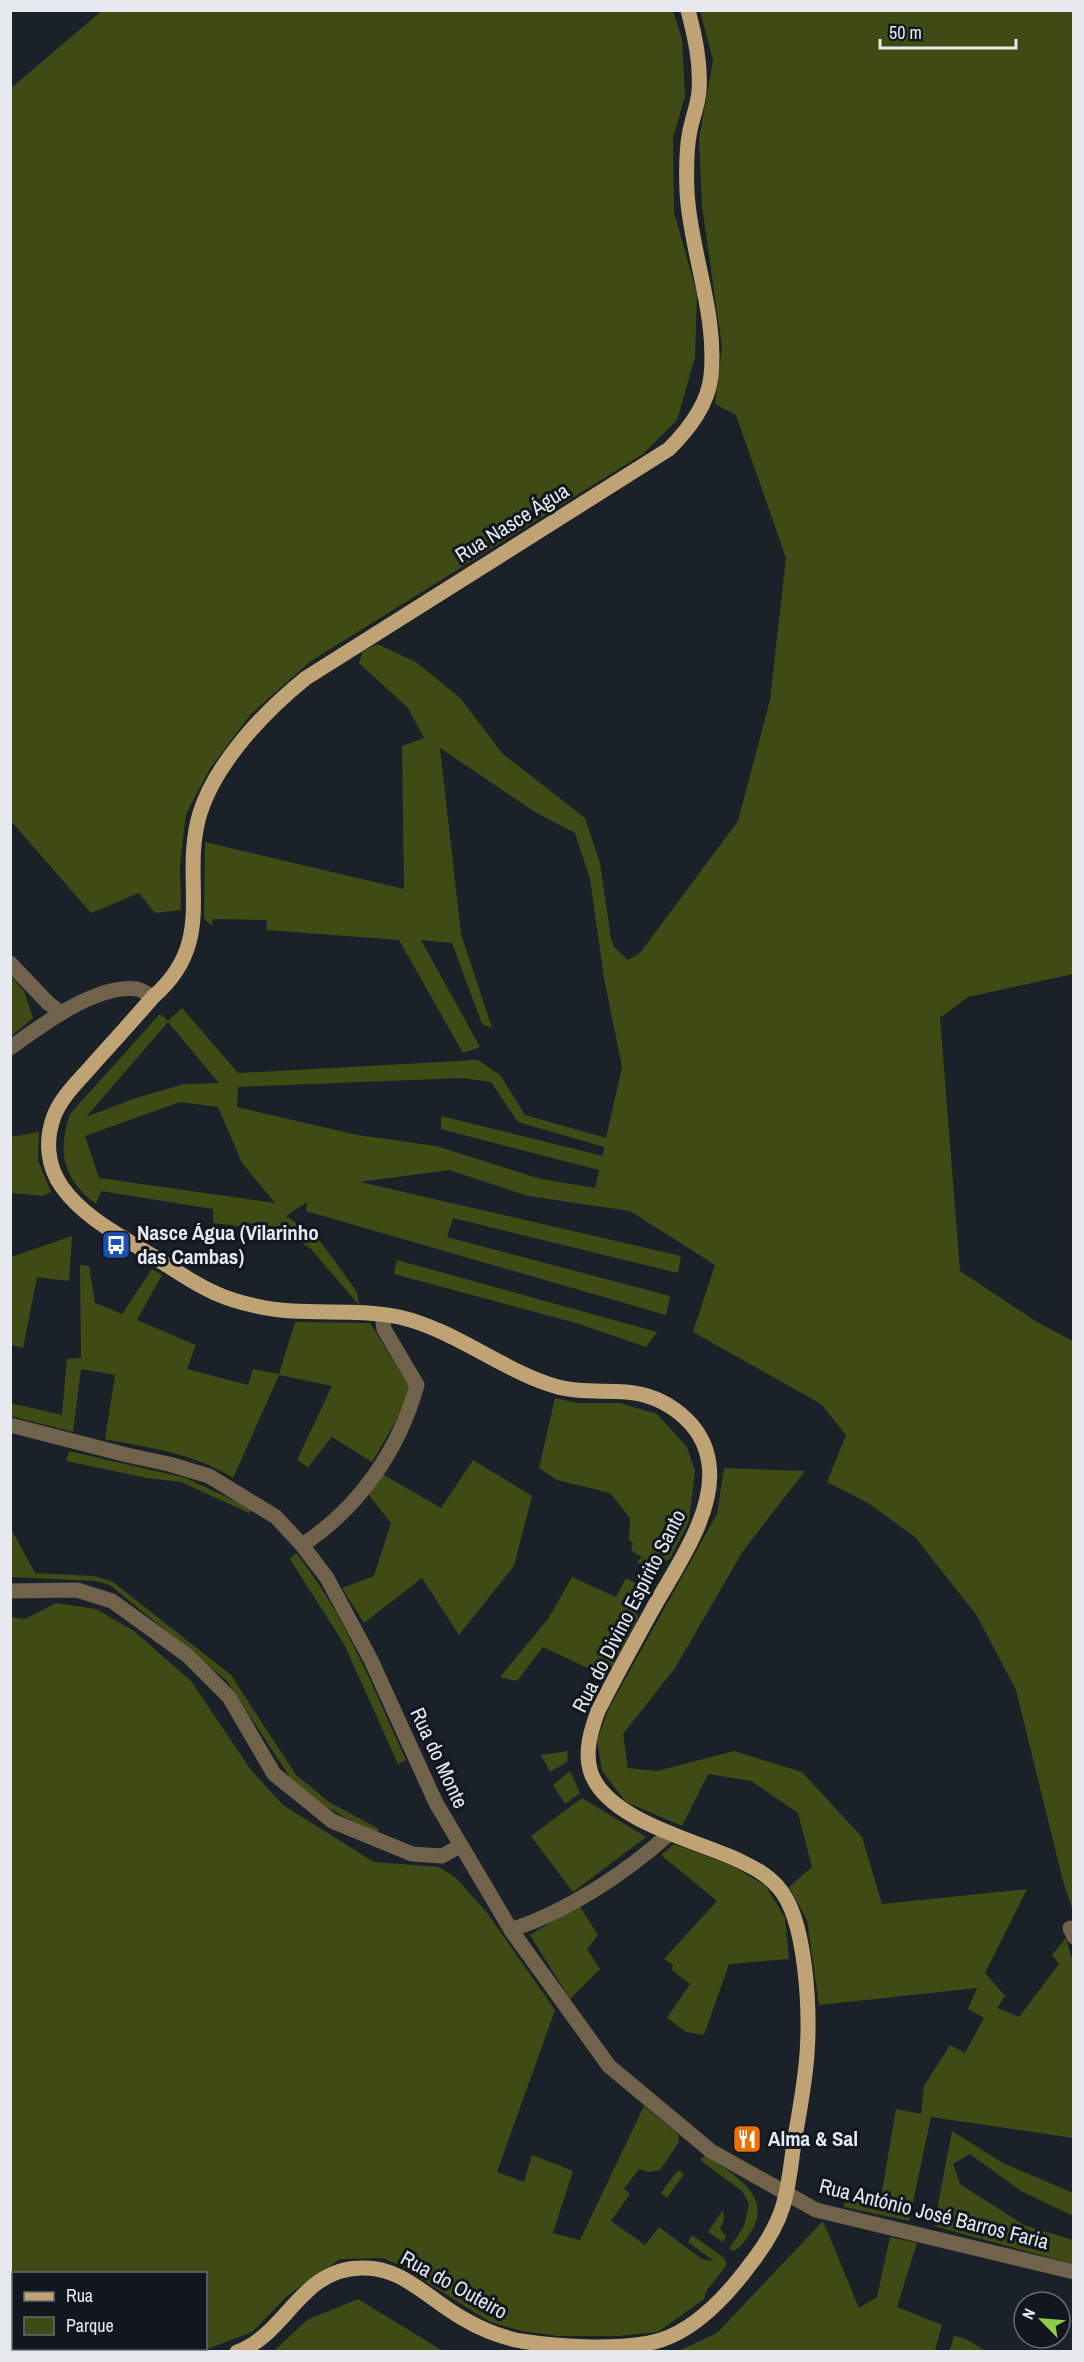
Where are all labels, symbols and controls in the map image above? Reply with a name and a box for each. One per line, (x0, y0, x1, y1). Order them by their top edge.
scale bar (880, 12, 1016, 50)
text: 50 m (889, 20, 922, 45)
street label: Rua Nasce Água (449, 476, 575, 569)
place label: Nasce Água (Vilarinho das Cambas) (137, 1218, 319, 1271)
bus stop icon: Nasce Água (Vilarinho das Cambas) (100, 1229, 132, 1261)
street label: Rua do Divino Espírito Santo (565, 1504, 692, 1717)
street label: Rua do Monte (403, 1703, 475, 1813)
restaurant icon: Alma & Sal (731, 2123, 763, 2155)
place label: Alma & Sal (768, 2124, 858, 2153)
street label: Rua António José Barros Faria (816, 2171, 1052, 2256)
street label: Rua do Outeiro (396, 2243, 513, 2326)
legend (12, 2272, 207, 2350)
text: Rua (66, 2283, 93, 2308)
north arrow (1012, 2290, 1072, 2350)
text: N (1016, 2305, 1040, 2323)
text: Parque (66, 2313, 114, 2338)

